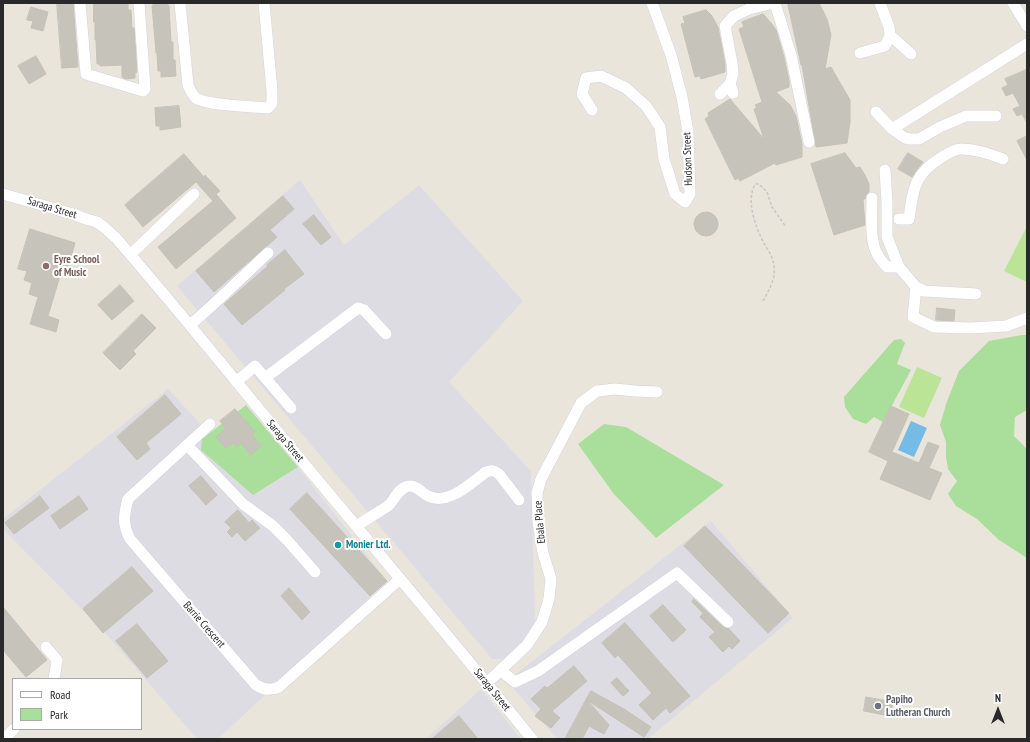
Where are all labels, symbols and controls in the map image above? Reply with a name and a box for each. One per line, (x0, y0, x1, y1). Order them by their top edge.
street label: Hudson Street (680, 132, 696, 186)
street label: Saraga Street (26, 194, 78, 222)
place label: Eyre School of Music (54, 253, 99, 279)
marker: Eyre School of Music (41, 261, 51, 271)
street label: Saraga Street (264, 417, 306, 465)
street label: Ebala Place (532, 500, 548, 544)
place label: Monier Ltd. (346, 538, 391, 552)
marker: Monier Ltd. (333, 540, 343, 550)
street label: Barrie Crescent (180, 599, 228, 651)
street label: Saraga Street (471, 666, 513, 714)
legend (12, 678, 142, 730)
text: Road (50, 687, 70, 702)
north arrow (978, 690, 1018, 730)
text: N (995, 691, 1001, 705)
place label: Papiho Lutheran Church (886, 693, 950, 719)
marker: Papiho Lutheran Church (873, 701, 883, 711)
text: Park (50, 707, 68, 722)

